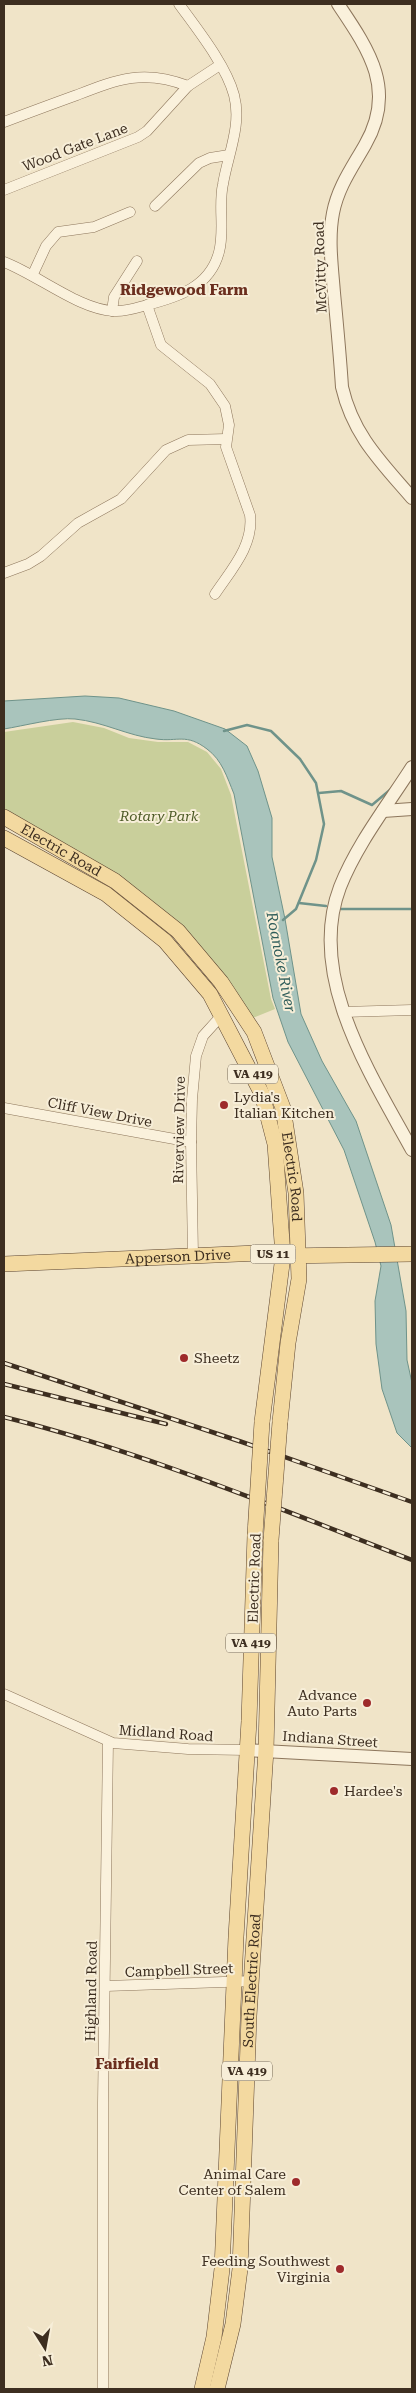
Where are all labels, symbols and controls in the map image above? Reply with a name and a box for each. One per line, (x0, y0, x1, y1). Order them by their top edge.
street label: Wood Gate Lane (20, 119, 130, 174)
street label: McVitty Road (310, 221, 330, 313)
district label: Ridgewood Farm (120, 281, 249, 299)
park label: Rotary Park (119, 808, 199, 824)
street label: Electric Road (18, 821, 104, 879)
water label: Roanoke River (262, 909, 300, 1014)
road number: VA 419 (228, 1064, 278, 1084)
street label: Riverview Drive (170, 1076, 188, 1184)
place label: Lydia's Italian Kitchen (234, 1089, 334, 1121)
street label: Cliff View Drive (46, 1094, 154, 1130)
marker: Lydia's Italian Kitchen (218, 1099, 230, 1111)
street label: Electric Road (279, 1131, 305, 1222)
road number: US 11 (250, 1244, 296, 1264)
street label: Apperson Drive (125, 1246, 231, 1267)
place label: Sheetz (194, 1350, 240, 1366)
marker: Sheetz (178, 1352, 190, 1364)
street label: Electric Road (244, 1533, 264, 1623)
road number: VA 419 (226, 1634, 276, 1652)
place label: Advance Auto Parts (287, 1687, 357, 1719)
marker: Advance Auto Parts (361, 1697, 373, 1709)
street label: Midland Road (118, 1722, 214, 1744)
street label: Indiana Street (282, 1728, 378, 1750)
place label: Hardee's (344, 1783, 403, 1799)
marker: Hardee's (328, 1785, 340, 1797)
street label: South Electric Road (240, 1913, 264, 2048)
street label: Highland Road (82, 1940, 100, 2042)
street label: Campbell Street (125, 1960, 233, 1980)
district label: Fairfield (95, 2055, 159, 2073)
road number: VA 419 (222, 2062, 272, 2080)
place label: Animal Care Center of Salem (179, 2166, 286, 2198)
marker: Animal Care Center of Salem (290, 2176, 302, 2188)
place label: Feeding Southwest Virginia (202, 2253, 330, 2285)
marker: Feeding Southwest Virginia (334, 2263, 346, 2275)
north arrow (20, 2323, 70, 2373)
text: N (40, 2352, 54, 2370)

